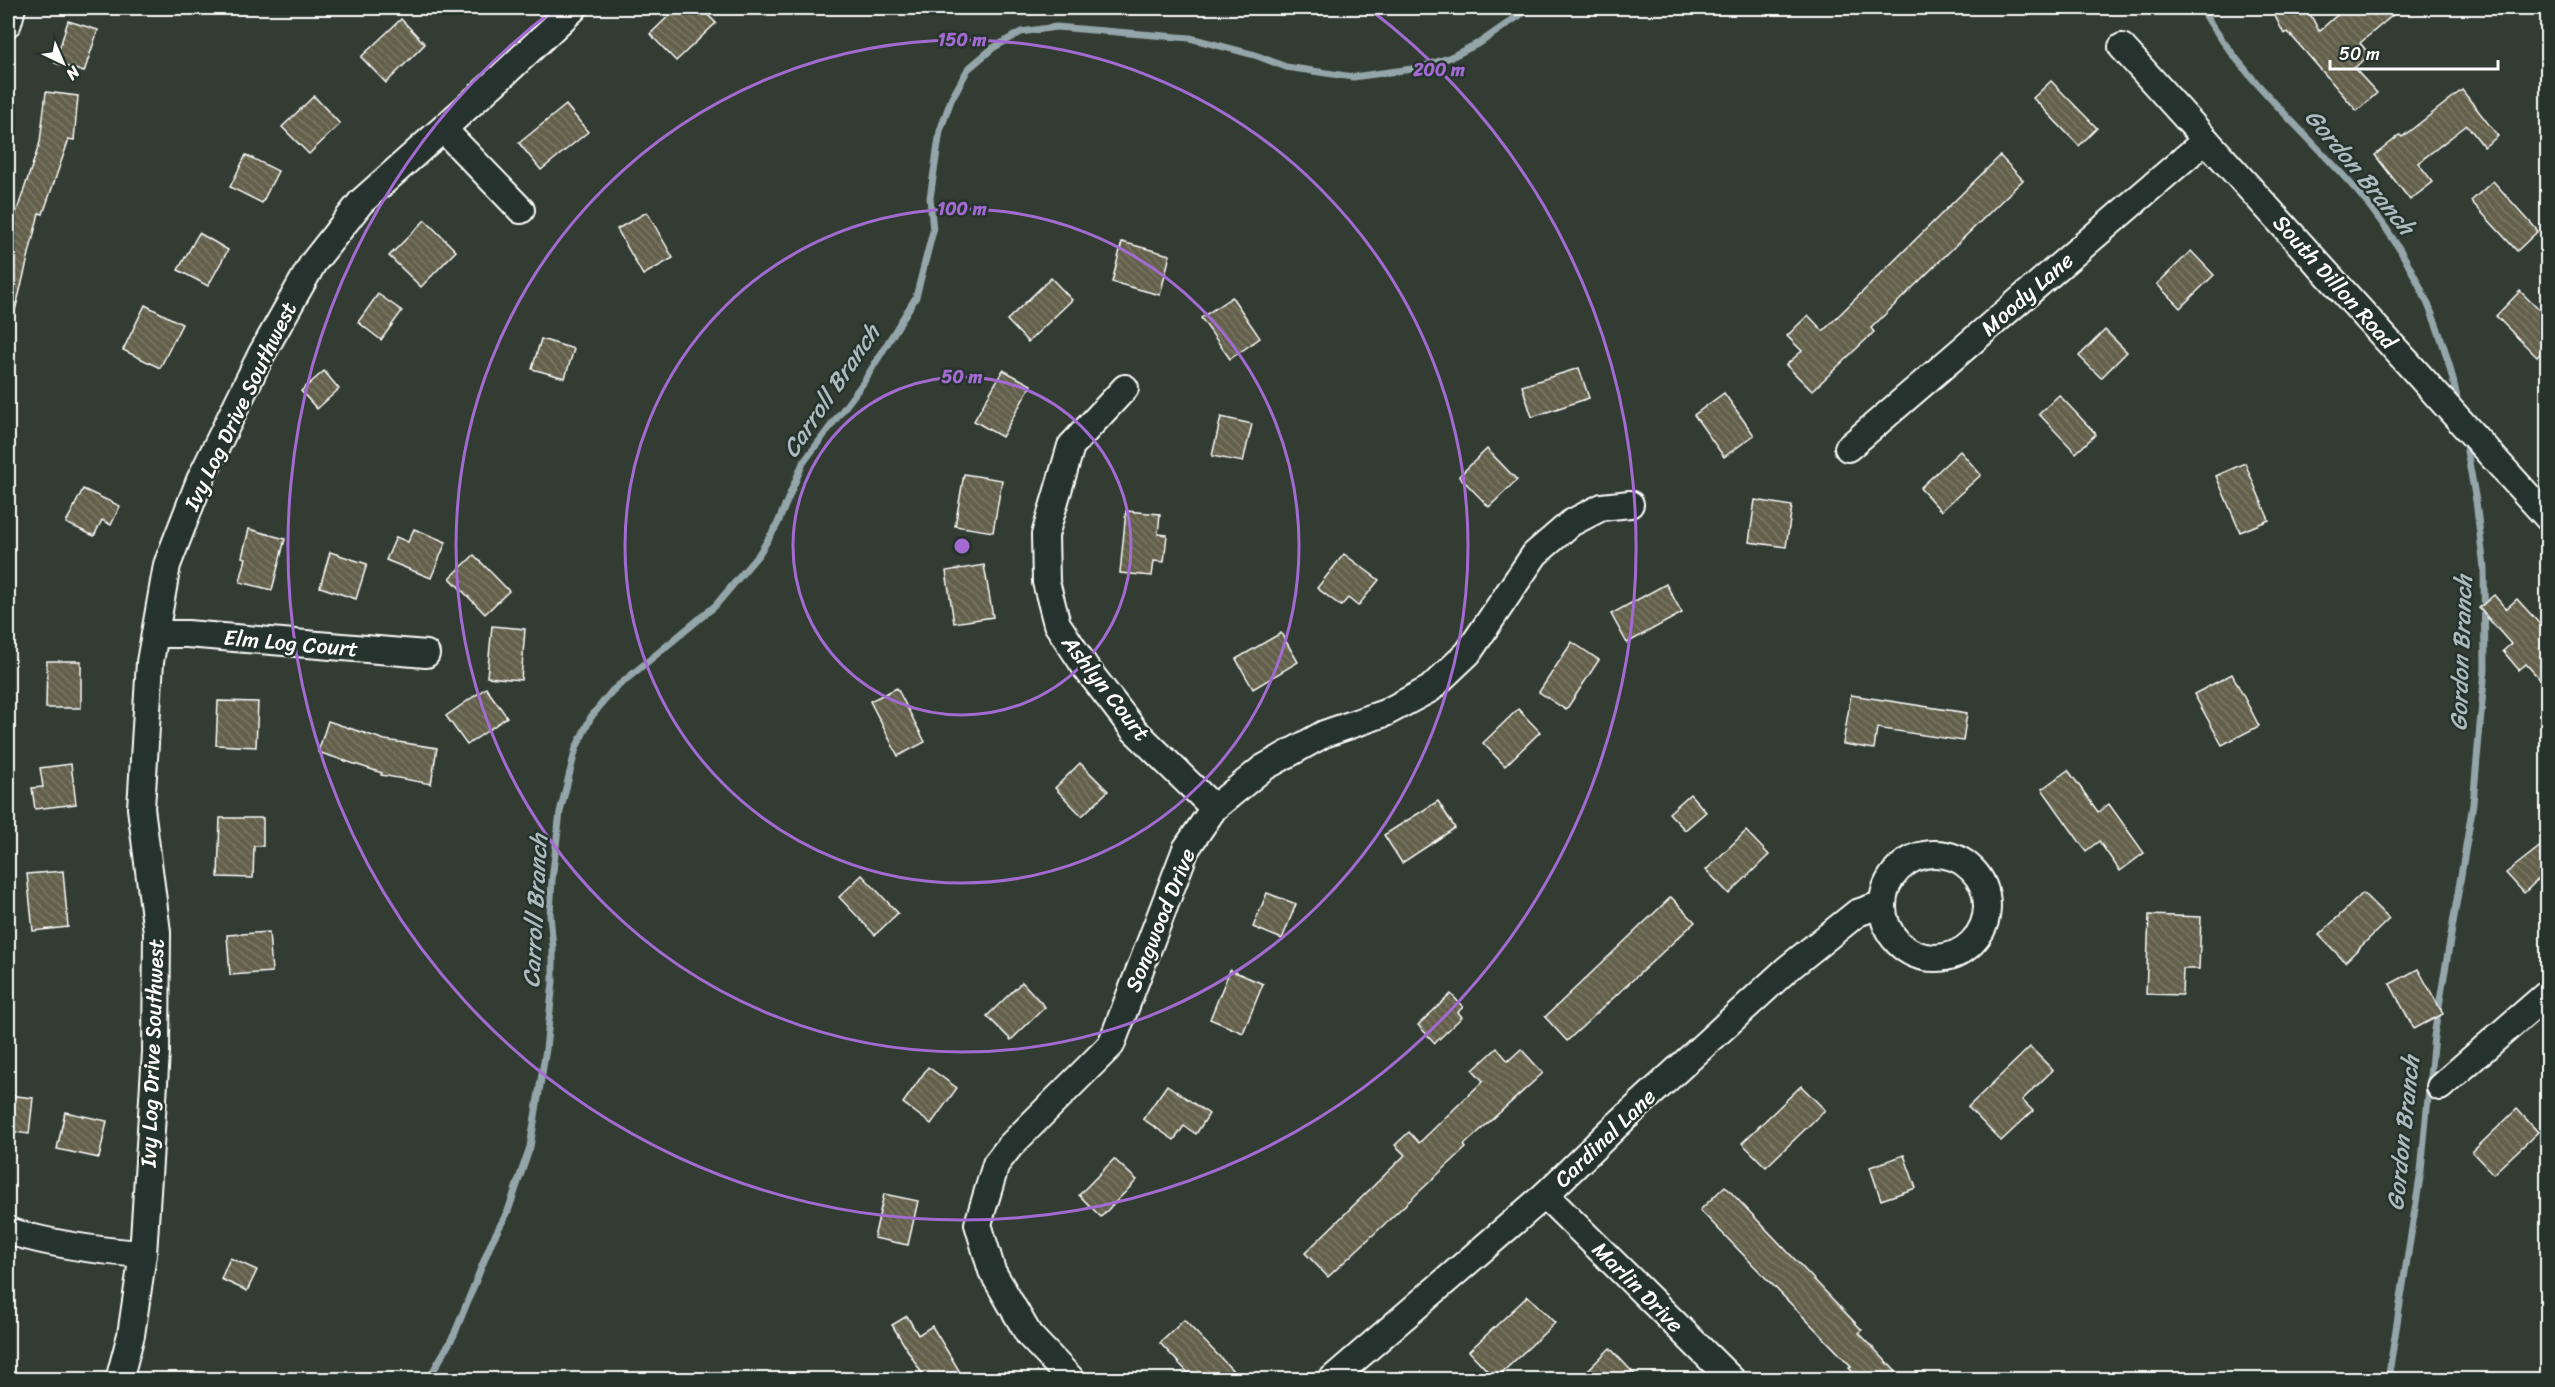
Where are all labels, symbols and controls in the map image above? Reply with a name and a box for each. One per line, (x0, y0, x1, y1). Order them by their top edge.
text: 150 m (938, 24, 986, 56)
north arrow (33, 33, 93, 93)
scale bar (2330, 33, 2498, 71)
text: 50 m (2339, 38, 2380, 70)
text: 200 m (1412, 54, 1465, 86)
text: N (58, 58, 88, 88)
water label: Gordon Branch (2294, 99, 2428, 247)
text: 100 m (938, 193, 987, 225)
street label: South Dillon Road (2263, 205, 2408, 360)
street label: Moody Lane (1971, 242, 2083, 346)
street label: Ivy Log Drive Southwest (172, 294, 308, 518)
water label: Carroll Branch (771, 314, 893, 466)
text: 50 m (942, 361, 983, 393)
centre of rings (952, 536, 972, 556)
water label: Gordon Branch (2437, 572, 2485, 731)
street label: Elm Log Court (222, 618, 360, 668)
street label: Ashlyn Court (1051, 625, 1161, 750)
water label: Carroll Branch (510, 831, 560, 989)
street label: Songwood Drive (1113, 842, 1207, 998)
street label: Ivy Log Drive Southwest (128, 938, 175, 1169)
water label: Gordon Branch (2374, 1051, 2432, 1213)
street label: Cardinal Lane (1544, 1079, 1666, 1197)
street label: Marlin Drive (1583, 1232, 1693, 1342)

